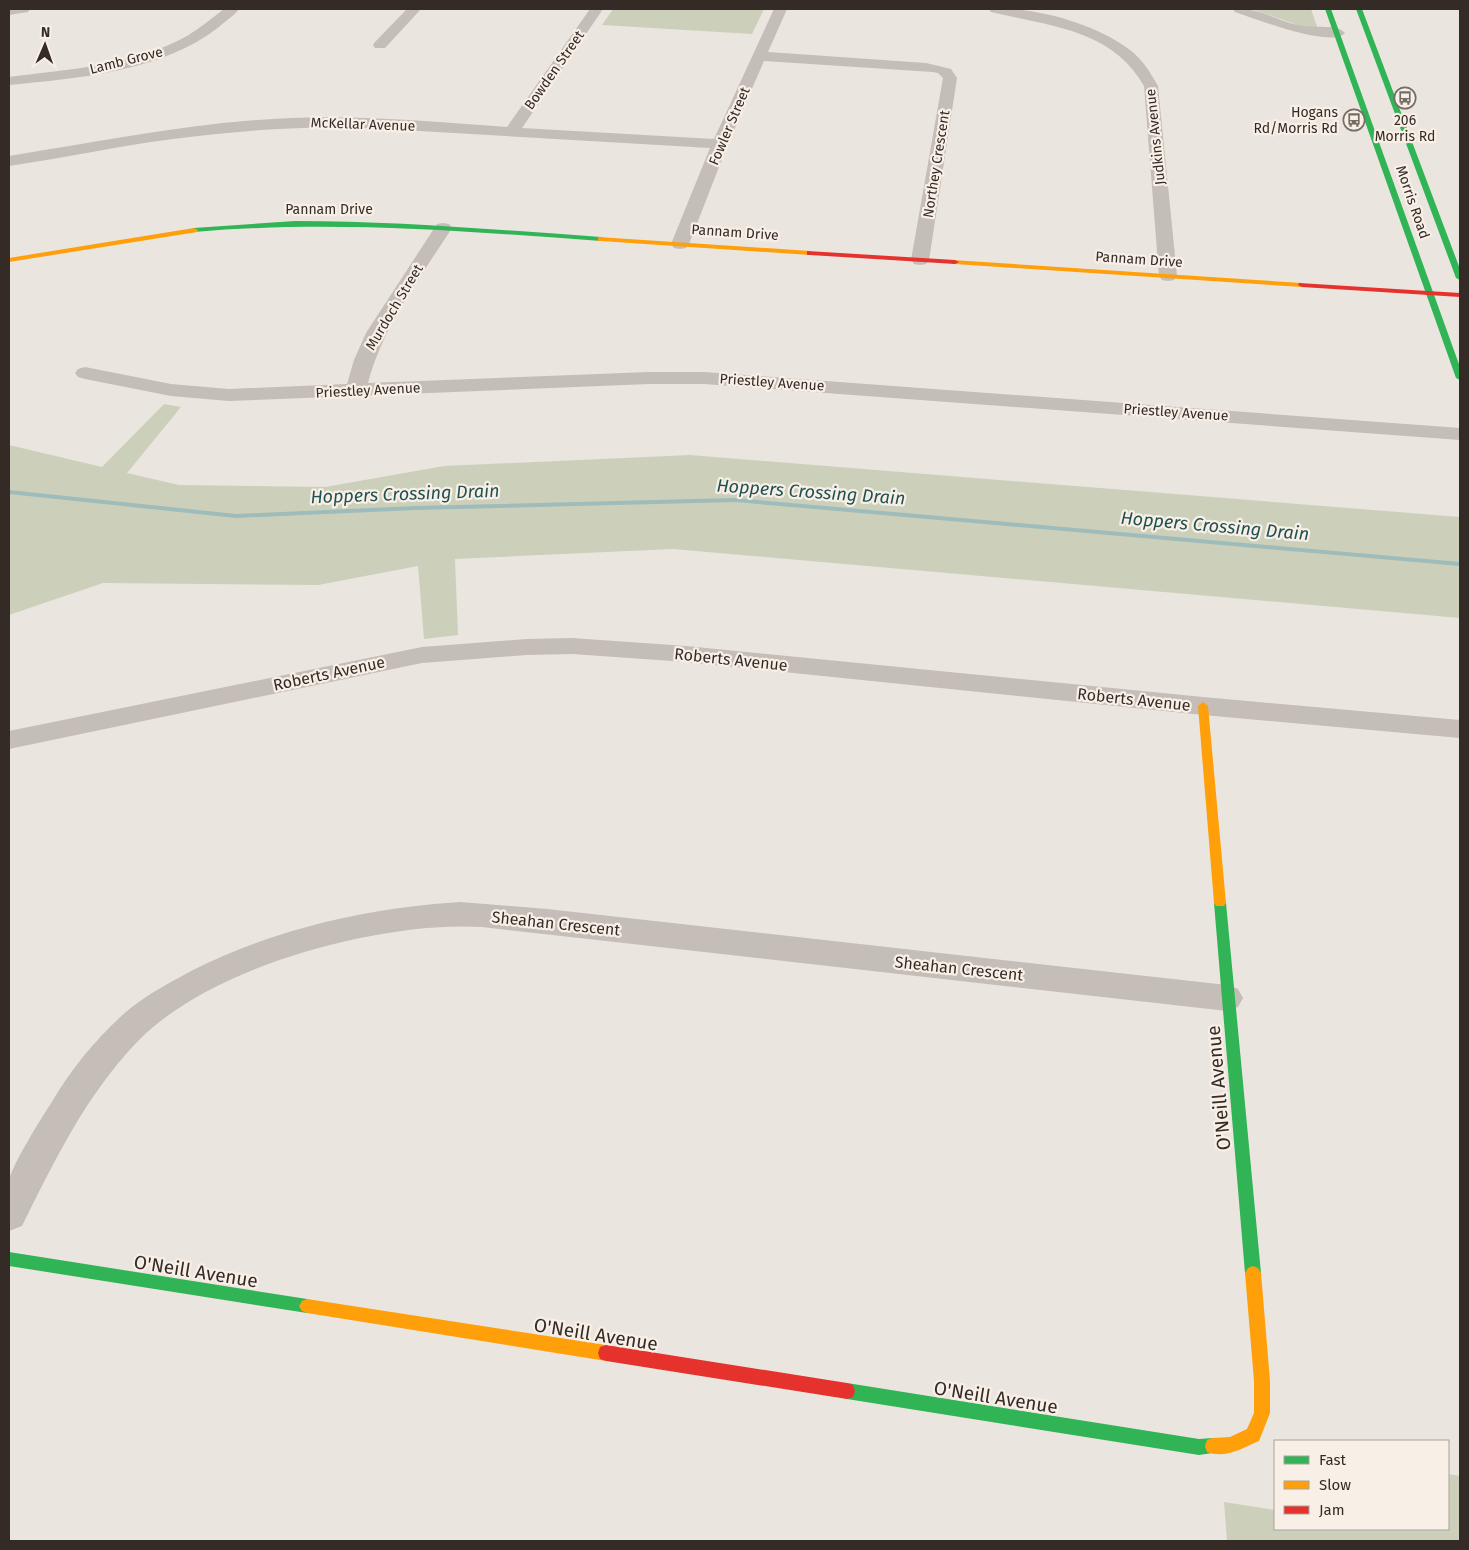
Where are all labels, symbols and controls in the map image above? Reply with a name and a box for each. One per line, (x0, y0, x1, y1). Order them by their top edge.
north arrow (20, 20, 70, 70)
text: N (40, 24, 50, 41)
street label: Bowden Street (521, 27, 588, 113)
street label: Lamb Grove (88, 43, 165, 78)
street label: Fowler Street (705, 84, 754, 168)
bus stop icon: 206 Morris Rd (1393, 86, 1417, 110)
street label: Judkins Avenue (1142, 88, 1169, 186)
place label: Hogans Rd/Morris Rd (1253, 104, 1338, 137)
street label: Northey Crescent (920, 108, 954, 219)
bus stop icon: Hogans Rd/Morris Rd (1342, 108, 1366, 132)
place label: 206 Morris Rd (1375, 112, 1435, 145)
street label: McKellar Avenue (310, 114, 416, 135)
street label: Morris Road (1392, 163, 1433, 241)
street label: Pannam Drive (285, 201, 373, 218)
street label: Pannam Drive (691, 221, 779, 244)
street label: Pannam Drive (1095, 248, 1183, 271)
street label: Murdoch Street (362, 260, 427, 353)
street label: Priestley Avenue (719, 370, 825, 395)
street label: Priestley Avenue (315, 379, 421, 402)
street label: Priestley Avenue (1123, 400, 1229, 425)
water label: Hoppers Crossing Drain (716, 474, 906, 510)
water label: Hoppers Crossing Drain (310, 480, 500, 508)
water label: Hoppers Crossing Drain (1120, 507, 1310, 545)
street label: Roberts Avenue (673, 644, 789, 675)
street label: Roberts Avenue (271, 652, 387, 695)
street label: Roberts Avenue (1076, 684, 1192, 715)
street label: Sheahan Crescent (491, 907, 621, 940)
street label: Sheahan Crescent (894, 952, 1024, 985)
street label: O'Neill Avenue (1202, 1025, 1235, 1151)
street label: O'Neill Avenue (132, 1250, 260, 1293)
street label: O'Neill Avenue (532, 1313, 660, 1356)
street label: O'Neill Avenue (932, 1376, 1060, 1419)
legend (1274, 1440, 1449, 1530)
text: Fast (1319, 1451, 1346, 1469)
text: Slow (1319, 1476, 1351, 1494)
text: Jam (1319, 1501, 1345, 1519)

